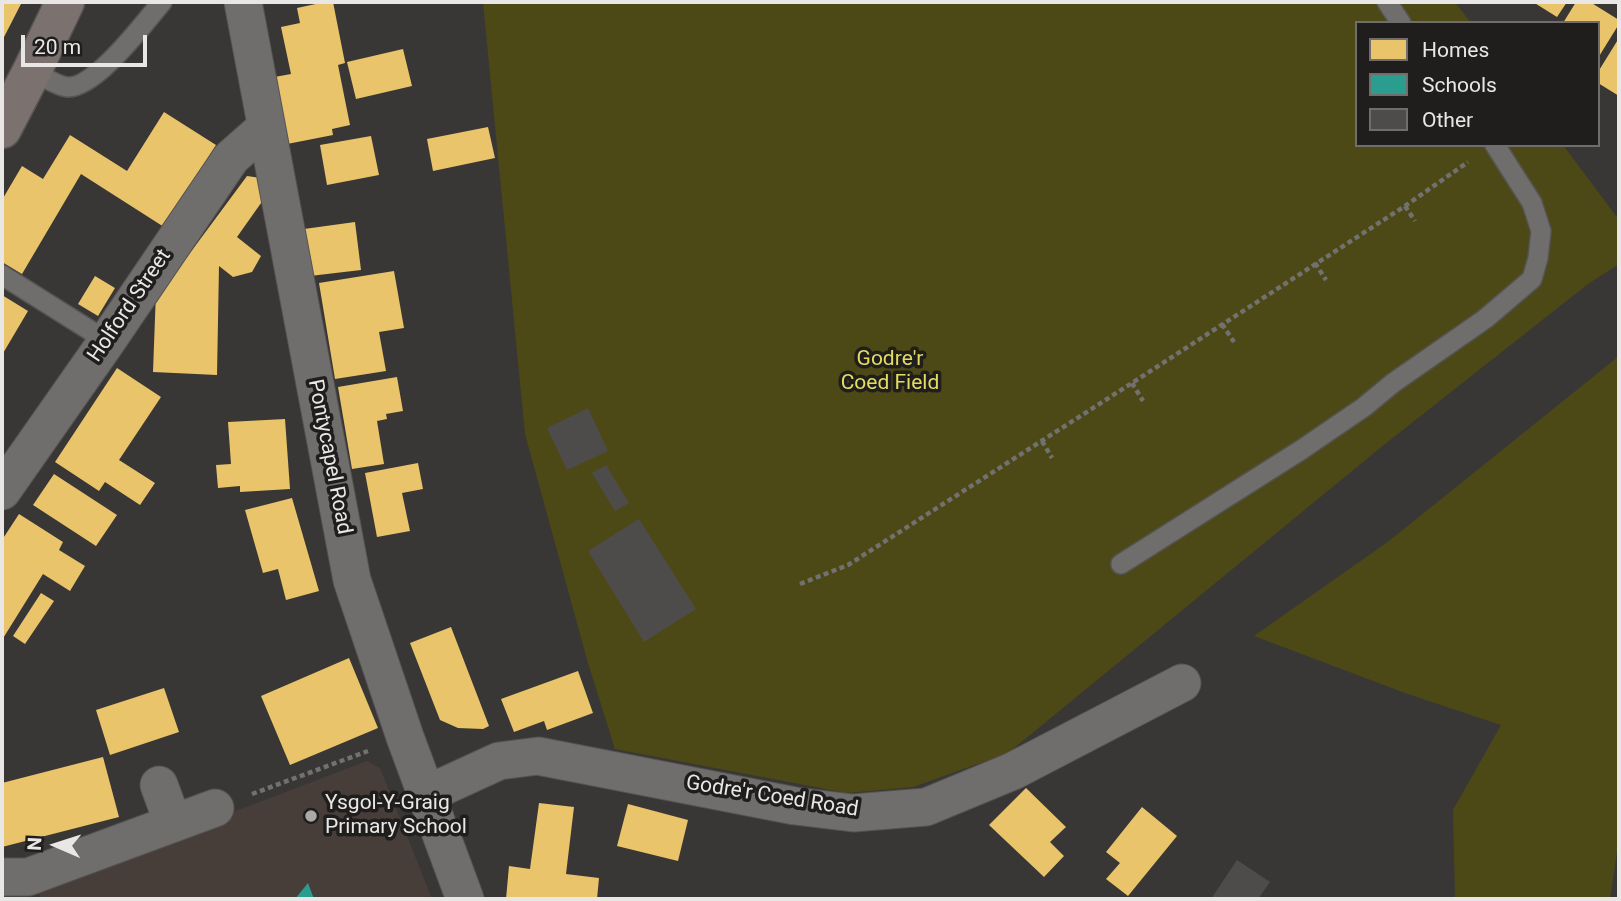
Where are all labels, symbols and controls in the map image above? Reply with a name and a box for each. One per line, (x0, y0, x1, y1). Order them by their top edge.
scale bar (24, 21, 150, 65)
legend (1355, 21, 1600, 147)
text: 20 m (34, 35, 81, 59)
text: Homes (1422, 38, 1489, 62)
text: Schools (1422, 73, 1497, 97)
text: Other (1422, 108, 1473, 132)
street label: Holford Street (83, 245, 177, 367)
park label: Godre'r Coed Field (841, 347, 939, 397)
street label: Pontycapel Road (302, 377, 356, 537)
street label: Godre'r Coed Road (684, 771, 860, 823)
place label: Ysgol-Y-Graig Primary School (325, 791, 467, 841)
marker: Ysgol-Y-Graig Primary School (303, 808, 319, 824)
north arrow (21, 810, 91, 880)
text: N (23, 837, 46, 851)

